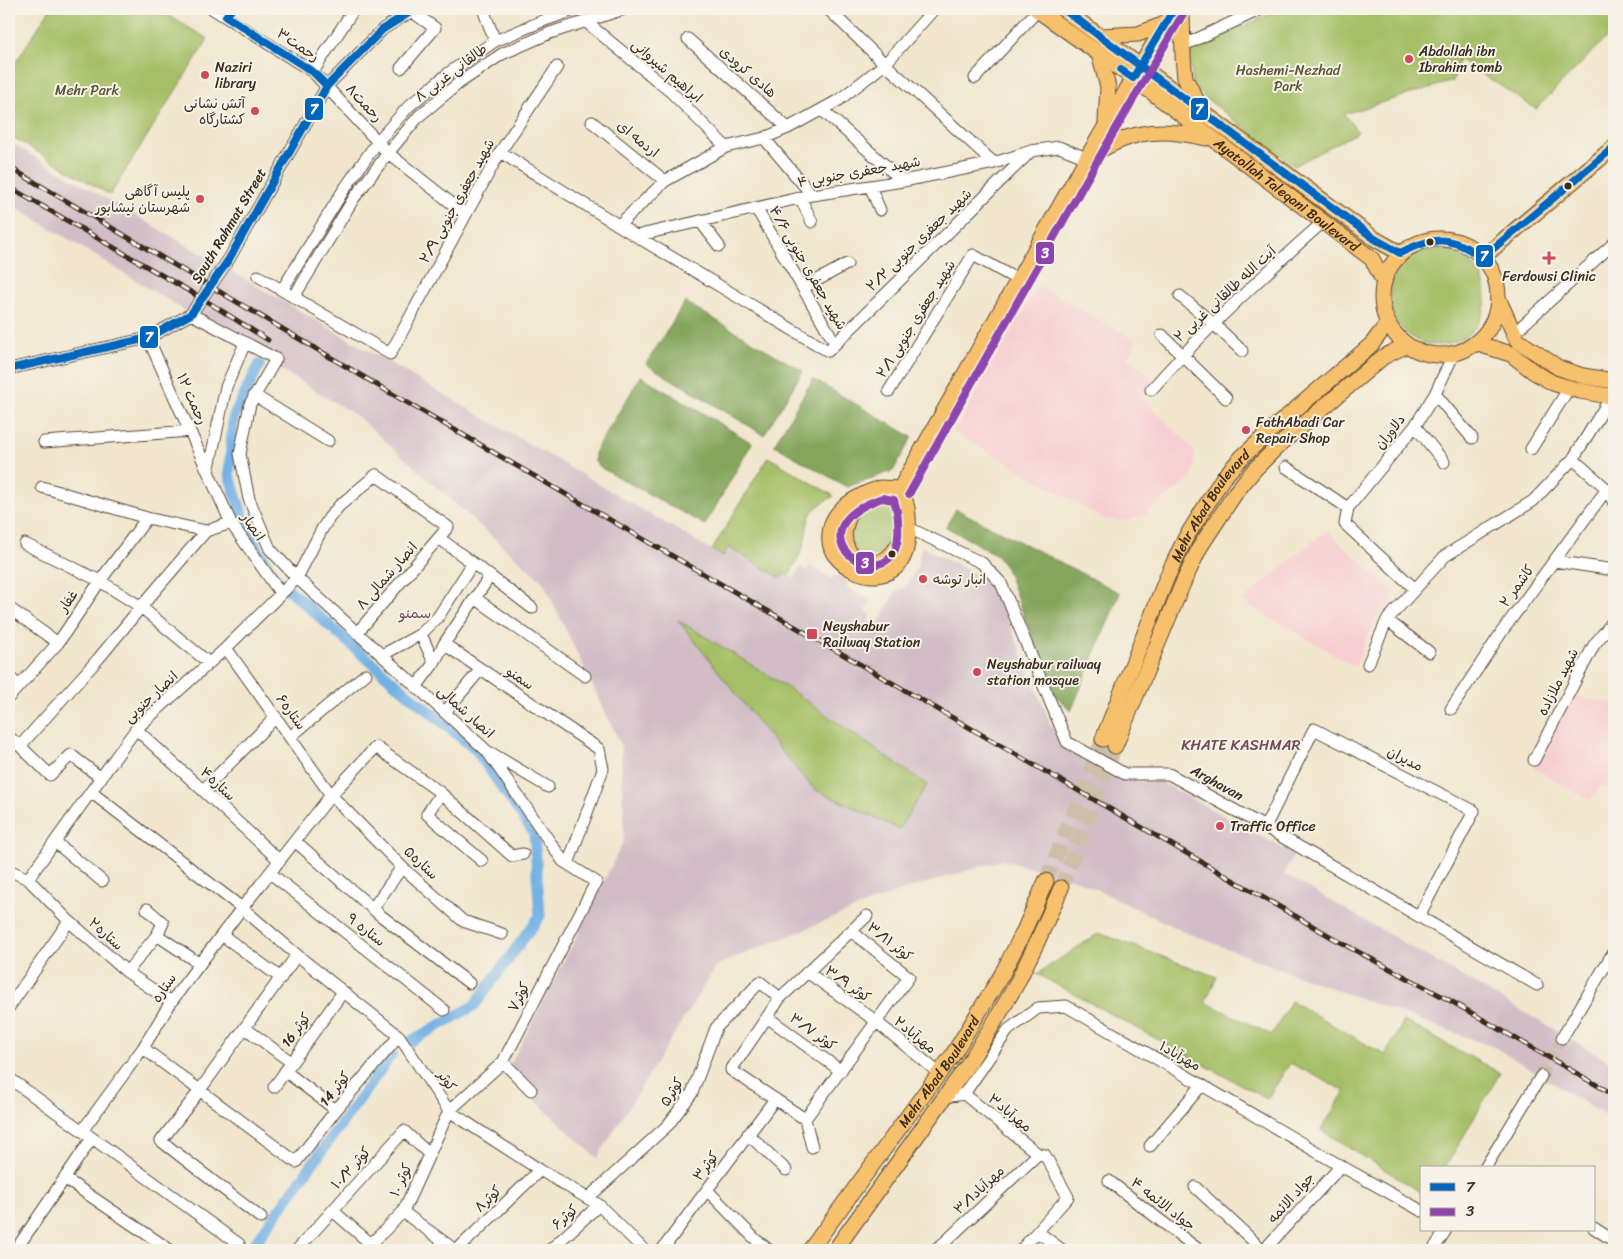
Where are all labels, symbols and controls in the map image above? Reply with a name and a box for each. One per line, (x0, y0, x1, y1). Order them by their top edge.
street label: رحمت۳ (271, 21, 325, 69)
street label: ابراهیم شیروانی (626, 33, 708, 109)
street label: طالقانی غربی ۸ (409, 37, 493, 109)
place label: Abdollah ibn Ibrahim tomb (1418, 39, 1502, 80)
street label: هادی کرودی (713, 40, 783, 104)
marker: Abdollah ibn Ibrahim tomb (1403, 53, 1415, 65)
place label: Naziri library (215, 55, 257, 96)
park label: Hashemi-Nezhad Park (1236, 58, 1342, 99)
marker: Naziri library (199, 69, 211, 81)
park label: Mehr Park (55, 78, 119, 103)
street label: رحمت۸ (339, 78, 389, 128)
place label: آتش نشانی کشتارگاه (184, 91, 246, 132)
line badge: 7 (304, 97, 324, 121)
text: 7 (310, 97, 319, 122)
line badge: 7 (1190, 97, 1209, 121)
text: 7 (1195, 97, 1204, 122)
marker: آتش نشانی کشتارگاه (249, 105, 261, 117)
street label: اردمه ای (611, 114, 665, 164)
street label: Ayatollah Taleqani Boulevard (1208, 130, 1367, 259)
street label: شهید جعفری جنوبی ۲/۹ (412, 134, 502, 268)
street label: شهید جعفری جنوبی ۴ (795, 149, 923, 195)
street label: South Rahmat Street (185, 163, 273, 289)
place label: پلیس آگاهی شهرستان نیشابور (94, 179, 190, 220)
unlabelled marker (1563, 181, 1573, 191)
street label: شهید جعفری جنوبی ۲/۲ (860, 182, 978, 298)
marker: پلیس آگاهی شهرستان نیشابور (194, 193, 206, 205)
street label: شهید جعفری جنوبی ۴/۶ (762, 201, 854, 335)
unlabelled marker (1425, 237, 1435, 247)
street label: آیت الله طالقانی غربی ۲ (1168, 239, 1283, 349)
line badge: 3 (1035, 241, 1055, 265)
text: 3 (1040, 241, 1049, 266)
line badge: 7 (1475, 244, 1494, 268)
text: 7 (1480, 244, 1489, 269)
marker: Ferdowsi Clinic (1542, 251, 1556, 265)
street label: شهید جعفری جنوبی ۲/۱ (869, 255, 963, 383)
place label: Ferdowsi Clinic (1502, 264, 1596, 289)
line badge: 7 (139, 325, 159, 349)
text: 7 (145, 325, 154, 350)
street label: رحمت ۱۲ (170, 369, 214, 429)
street label: دلاوران (1368, 409, 1412, 455)
place label: FathAbadi Car Repair Shop (1256, 410, 1345, 451)
marker: FathAbadi Car Repair Shop (1240, 424, 1252, 436)
street label: Mehr Abad Boulevard (1163, 442, 1257, 566)
street label: انصار (234, 507, 272, 546)
street label: انصار شمالی ۸ (350, 536, 424, 616)
unlabelled marker (887, 549, 897, 559)
line badge: 3 (855, 551, 875, 575)
text: 3 (860, 551, 869, 576)
street label: کاشمر ۲ (1493, 559, 1541, 613)
place label: انبار توشه (933, 567, 986, 592)
marker: انبار توشه (917, 573, 929, 585)
street label: غفار (51, 585, 85, 618)
district label: سمنو (398, 600, 431, 626)
place label: Neyshabur Railway Station (823, 614, 921, 655)
marker: Neyshabur Railway Station (805, 627, 819, 641)
street label: شهید ملازاده (1530, 644, 1586, 720)
place label: Neyshabur railway station mosque (986, 652, 1102, 693)
street label: سمنو (500, 659, 540, 697)
street label: انصار جنوبی (118, 665, 184, 729)
marker: Neyshabur railway station mosque (971, 666, 983, 678)
street label: انصار شمالی (431, 679, 501, 745)
street label: ستاره۶ (269, 689, 313, 735)
district label: KHATE KASHMAR (1181, 732, 1301, 758)
street label: مدیران (1383, 739, 1427, 779)
street label: Arghavan (1185, 758, 1249, 808)
street label: ستاره۴ (194, 761, 242, 807)
place label: Traffic Office (1230, 814, 1316, 839)
marker: Traffic Office (1214, 820, 1226, 832)
street label: ستاره۵ (397, 840, 445, 886)
street label: ستاره ۹ (341, 907, 391, 953)
street label: ستاره۲ (82, 911, 130, 957)
street label: کوثر ۳/۱۱ (861, 916, 919, 968)
street label: کوثر ۳/۹ (819, 959, 877, 1009)
street label: ستاره (145, 968, 183, 1008)
street label: کوثر۷ (501, 977, 537, 1017)
street label: کوثر ۳/۷ (784, 1006, 842, 1058)
street label: کوثر 16 (274, 1007, 318, 1053)
street label: مهرآباد۲ (888, 1010, 942, 1060)
street label: Mehr Abad Boulevard (891, 1010, 987, 1133)
street label: مهرآباد۱ (1154, 1034, 1206, 1078)
street label: کوثر (430, 1064, 463, 1097)
street label: کوثر 14 (313, 1066, 357, 1112)
street label: کوثر۵ (653, 1072, 691, 1112)
street label: مهرآباد۳ (982, 1087, 1038, 1139)
street label: کوثر ۱۰/۲ (325, 1141, 377, 1195)
street label: کوثر۳ (686, 1145, 726, 1187)
street label: کوثر ۱۰ (383, 1159, 419, 1201)
street label: مهرآباد۳/۱ (947, 1159, 1011, 1221)
street label: جواد الائمه (1261, 1166, 1321, 1230)
legend (1420, 1166, 1596, 1232)
street label: جواد الائمه ۴ (1125, 1171, 1201, 1237)
text: 7 (1466, 1174, 1476, 1200)
street label: کوثر۸ (468, 1179, 508, 1219)
street label: کوثر۶ (546, 1198, 584, 1236)
text: 3 (1466, 1198, 1474, 1224)

